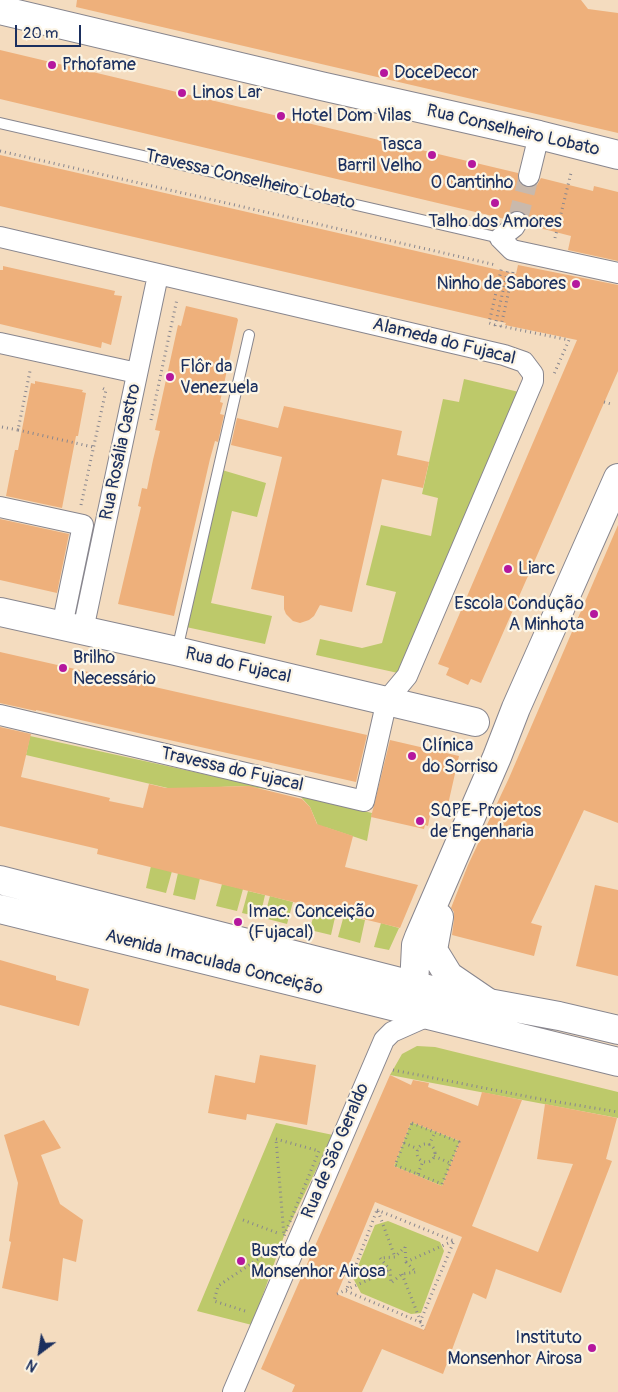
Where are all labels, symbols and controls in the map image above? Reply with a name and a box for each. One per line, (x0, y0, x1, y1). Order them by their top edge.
scale bar (18, 15, 84, 47)
text: 20 m (23, 24, 58, 43)
place label: Prhofame (62, 54, 136, 76)
marker: Prhofame (46, 59, 58, 71)
place label: DoceDecor (394, 62, 478, 84)
marker: DoceDecor (378, 67, 390, 79)
place label: Linos Lar (192, 82, 262, 104)
marker: Linos Lar (176, 87, 188, 99)
street label: Rua Conselheiro Lobato (424, 101, 602, 161)
place label: Hotel Dom Vilas (291, 105, 411, 127)
marker: Hotel Dom Vilas (275, 110, 287, 122)
place label: Tasca Barril Velho (337, 134, 422, 176)
street label: Travessa Conselheiro Lobato (143, 145, 357, 215)
marker: Tasca Barril Velho (426, 149, 438, 161)
marker: O Cantinho (466, 158, 478, 170)
place label: O Cantinho (431, 172, 513, 194)
marker: Talho dos Amores (489, 197, 501, 209)
place label: Talho dos Amores (428, 211, 562, 233)
place label: Ninho de Sabores (436, 273, 566, 295)
marker: Ninho de Sabores (570, 278, 582, 290)
street label: Alameda do Fujacal (370, 314, 518, 370)
place label: Flôr da Venezuela (180, 356, 258, 398)
marker: Flôr da Venezuela (164, 371, 176, 383)
street label: Rua Rosália Castro (96, 382, 146, 522)
place label: Liarc (518, 558, 555, 580)
marker: Liarc (502, 563, 514, 575)
place label: Escola Condução A Minhota (454, 593, 584, 636)
marker: Escola Condução A Minhota (588, 608, 600, 620)
street label: Rua do Fujacal (183, 643, 293, 689)
place label: Brilho Necessário (73, 647, 156, 690)
marker: Brilho Necessário (57, 662, 69, 674)
place label: Clínica do Sorriso (422, 735, 498, 778)
street label: Travessa do Fujacal (159, 743, 305, 797)
marker: Clínica do Sorriso (406, 750, 418, 762)
place label: SQPE-Projetos de Engenharia (430, 800, 541, 842)
marker: SQPE-Projetos de Engenharia (414, 815, 426, 827)
place label: Imac. Conceição (Fujacal) (248, 901, 375, 944)
marker: Imac. Conceição (Fujacal) (232, 916, 244, 928)
street label: Avenida Imaculada Conceição (103, 926, 325, 1000)
street label: Rua de São Geraldo (298, 1080, 374, 1222)
place label: Busto de Monsenhor Airosa (251, 1240, 385, 1282)
marker: Busto de Monsenhor Airosa (235, 1255, 247, 1267)
north arrow (15, 1327, 65, 1377)
place label: Instituto Monsenhor Airosa (448, 1327, 582, 1370)
marker: Instituto Monsenhor Airosa (586, 1342, 598, 1354)
text: N (24, 1356, 40, 1375)

